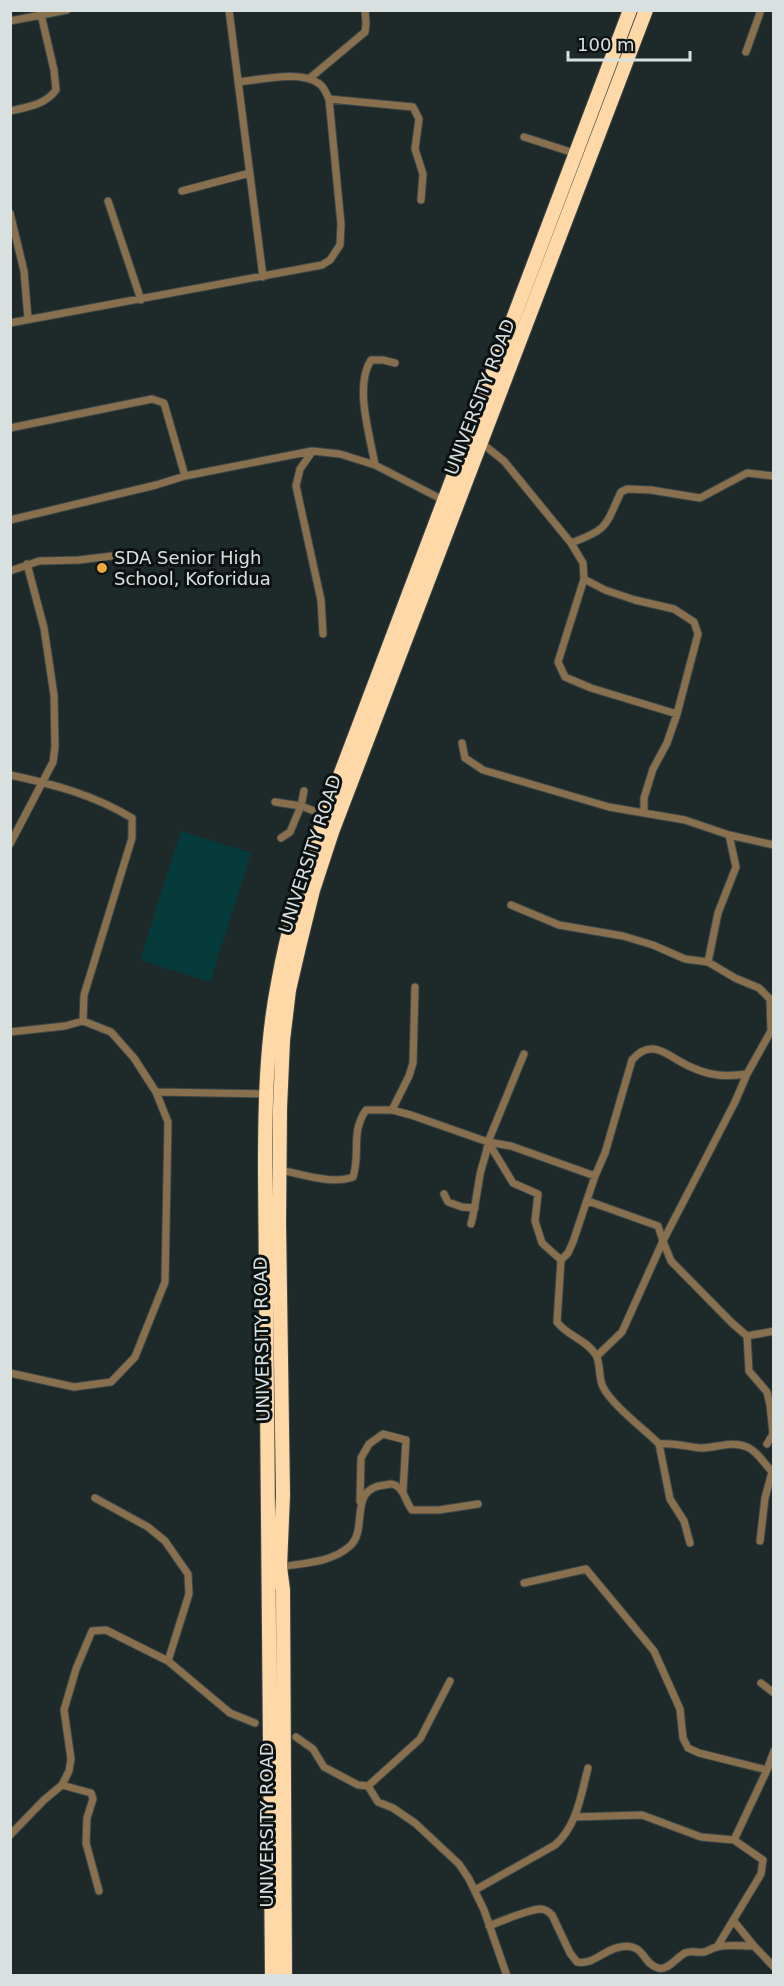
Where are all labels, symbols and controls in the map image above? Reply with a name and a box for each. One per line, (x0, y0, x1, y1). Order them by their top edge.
scale bar (568, 24, 690, 62)
text: 100 m (577, 34, 635, 55)
street label: UNIVERSITY ROAD (440, 316, 519, 478)
place label: SDA Senior High School, Koforidua (114, 547, 271, 589)
marker: SDA Senior High School, Koforidua (95, 561, 109, 575)
street label: UNIVERSITY ROAD (274, 772, 345, 936)
street label: UNIVERSITY ROAD (250, 1256, 273, 1422)
street label: UNIVERSITY ROAD (256, 1742, 277, 1908)

